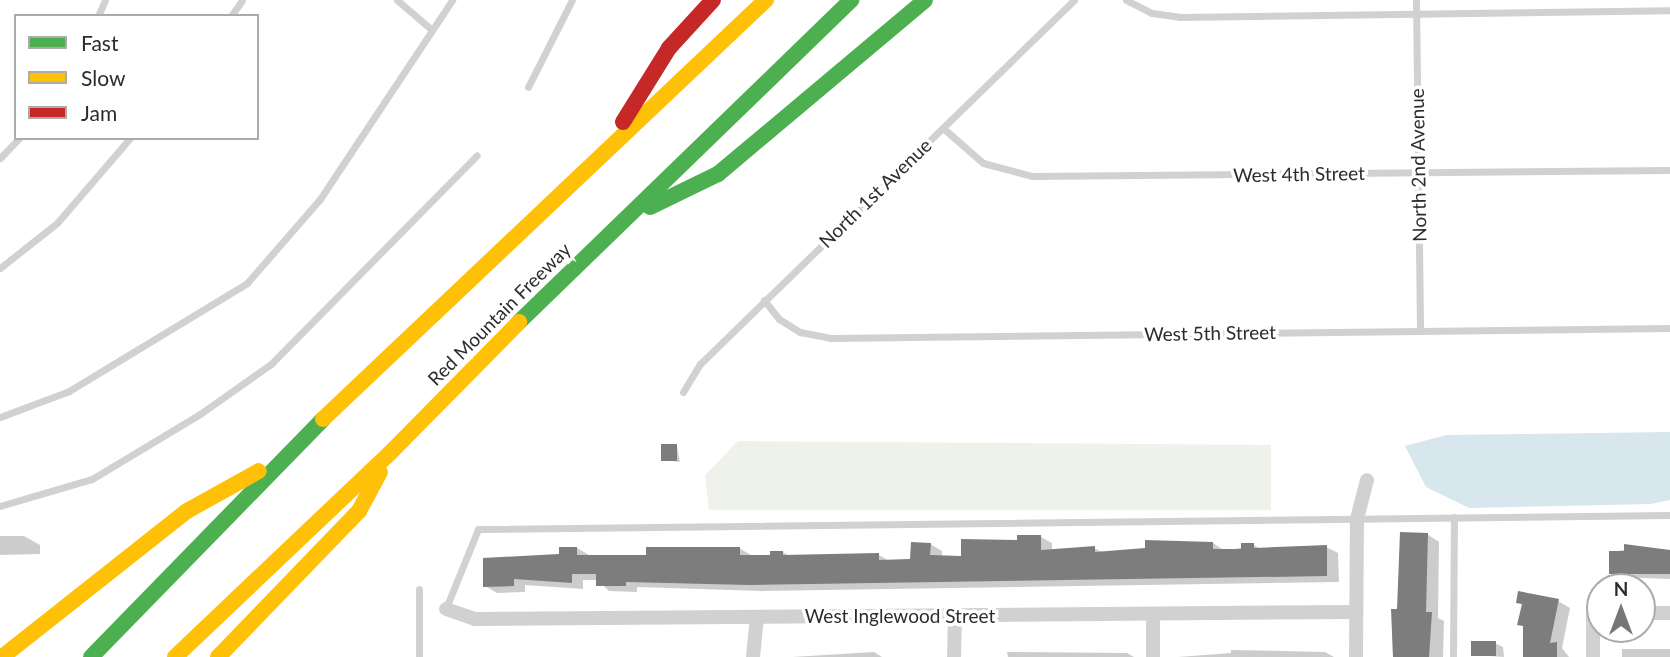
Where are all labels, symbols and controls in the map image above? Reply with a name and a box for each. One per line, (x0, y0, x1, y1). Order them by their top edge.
legend (14, 14, 259, 140)
text: Fast (81, 30, 118, 55)
text: Slow (81, 65, 125, 90)
street label: North 2nd Avenue (1405, 88, 1431, 242)
text: Jam (81, 100, 117, 125)
street label: North 1st Avenue (814, 133, 936, 253)
street label: West 4th Street (1233, 161, 1365, 187)
street label: Red Mountain Freeway (423, 238, 575, 390)
street label: West 5th Street (1144, 320, 1276, 346)
north arrow (1586, 573, 1656, 643)
text: N (1614, 577, 1628, 600)
street label: West Inglewood Street (805, 605, 995, 627)

